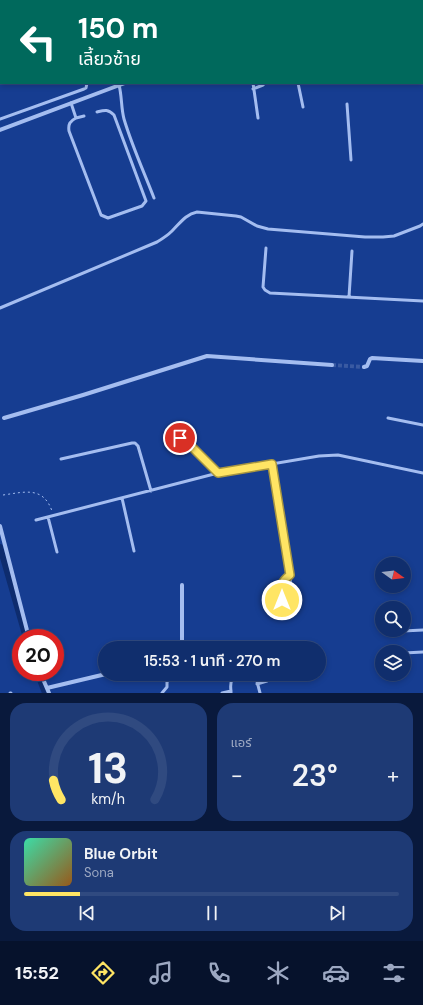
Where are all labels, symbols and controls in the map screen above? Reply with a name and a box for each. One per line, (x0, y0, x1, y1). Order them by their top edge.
text: 150 m (78, 10, 158, 47)
icon: left (12, 16, 64, 68)
text: เลี้ยวซ้าย (78, 47, 141, 71)
pin (163, 421, 197, 455)
icon: arrive (169, 427, 191, 449)
north arrow (375, 557, 411, 593)
map controls (375, 557, 411, 681)
position arrow (261, 579, 303, 621)
button: search (375, 601, 411, 637)
speed limit sign: 20 (12, 629, 64, 681)
button: layers (375, 645, 411, 681)
text: 15:53 · 1 นาที · 270 m (144, 651, 280, 671)
text: แอร์ (231, 734, 252, 751)
text: 13 (88, 742, 128, 796)
text: 23° (292, 756, 338, 795)
text: − (231, 761, 243, 790)
text: + (387, 761, 399, 790)
text: km/h (91, 790, 125, 808)
text: Blue Orbit (84, 844, 158, 864)
text: Sona (84, 864, 114, 881)
icon: previous (76, 902, 98, 924)
icon: pause (201, 902, 223, 924)
icon: next (326, 902, 348, 924)
icon: directions (89, 959, 117, 987)
icon: music (147, 959, 175, 987)
icon: phone (205, 959, 233, 987)
icon: climate (264, 959, 292, 987)
icon: car (322, 959, 350, 987)
icon: filters (380, 959, 408, 987)
text: 15:52 (15, 961, 59, 985)

